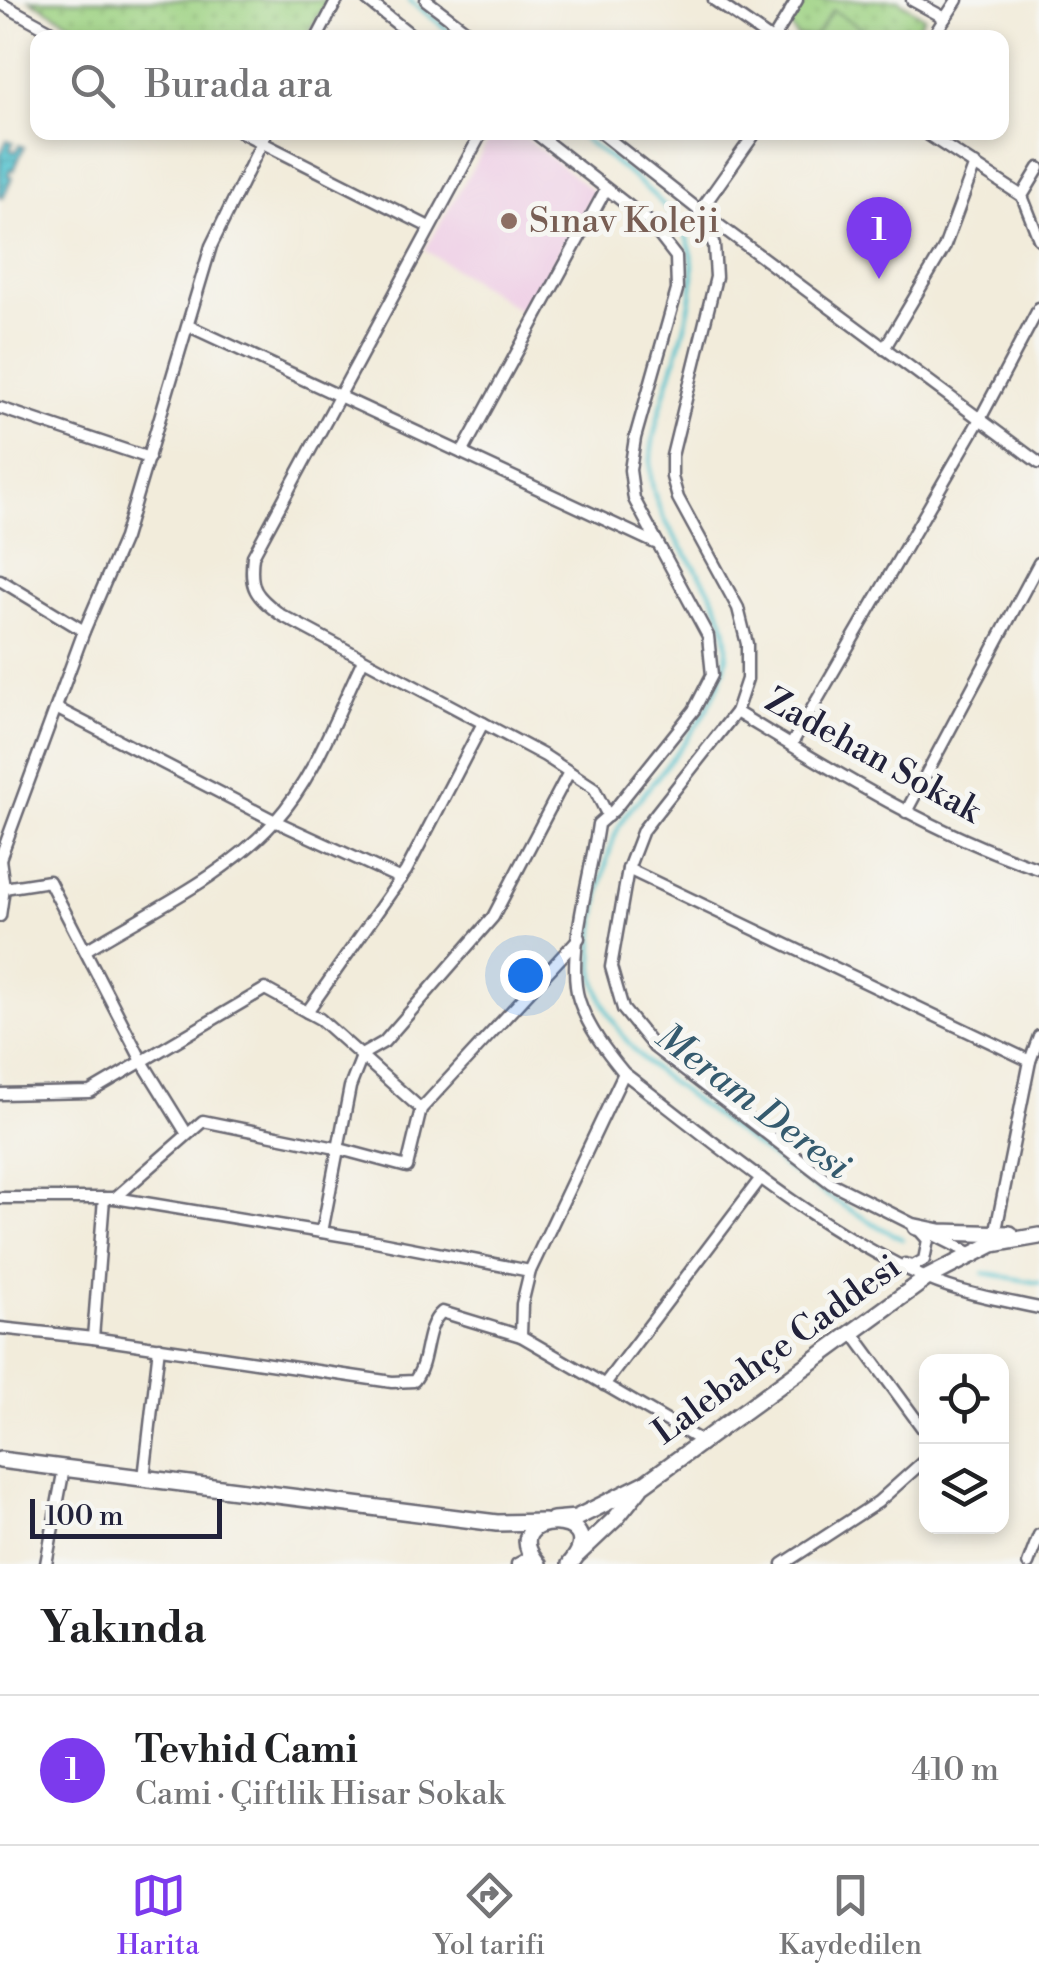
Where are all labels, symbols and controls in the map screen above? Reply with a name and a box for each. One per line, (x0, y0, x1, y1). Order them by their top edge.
search box (30, 30, 1009, 140)
icon: search (65, 58, 120, 113)
text: Burada ara (145, 62, 332, 109)
pin: 1 (846, 196, 912, 279)
place label: Sınav Koleji (529, 200, 720, 243)
marker: Sınav Koleji (498, 210, 520, 232)
street label: Zadehan Sokak (758, 679, 990, 834)
your location (500, 950, 551, 1001)
water label: Meram Deresi (646, 1014, 860, 1191)
street label: Lalebahçe Caddesi (645, 1246, 909, 1454)
map controls (919, 1354, 1009, 1534)
button: locate (919, 1354, 1009, 1444)
button: layers (919, 1444, 1009, 1534)
scale bar (30, 1494, 222, 1538)
text: 100 m (45, 1499, 124, 1534)
text: Yakında (40, 1603, 206, 1656)
text: Tevhid Cami (135, 1727, 358, 1774)
text: 1 (65, 1750, 80, 1790)
text: 410 m (911, 1750, 999, 1790)
text: Cami · Çiftlik Hisar Sokak (135, 1774, 504, 1814)
tab: Harita (117, 1868, 200, 1963)
tab: Yol tarifi (434, 1868, 545, 1963)
tab: Kaydedilen (779, 1868, 922, 1963)

